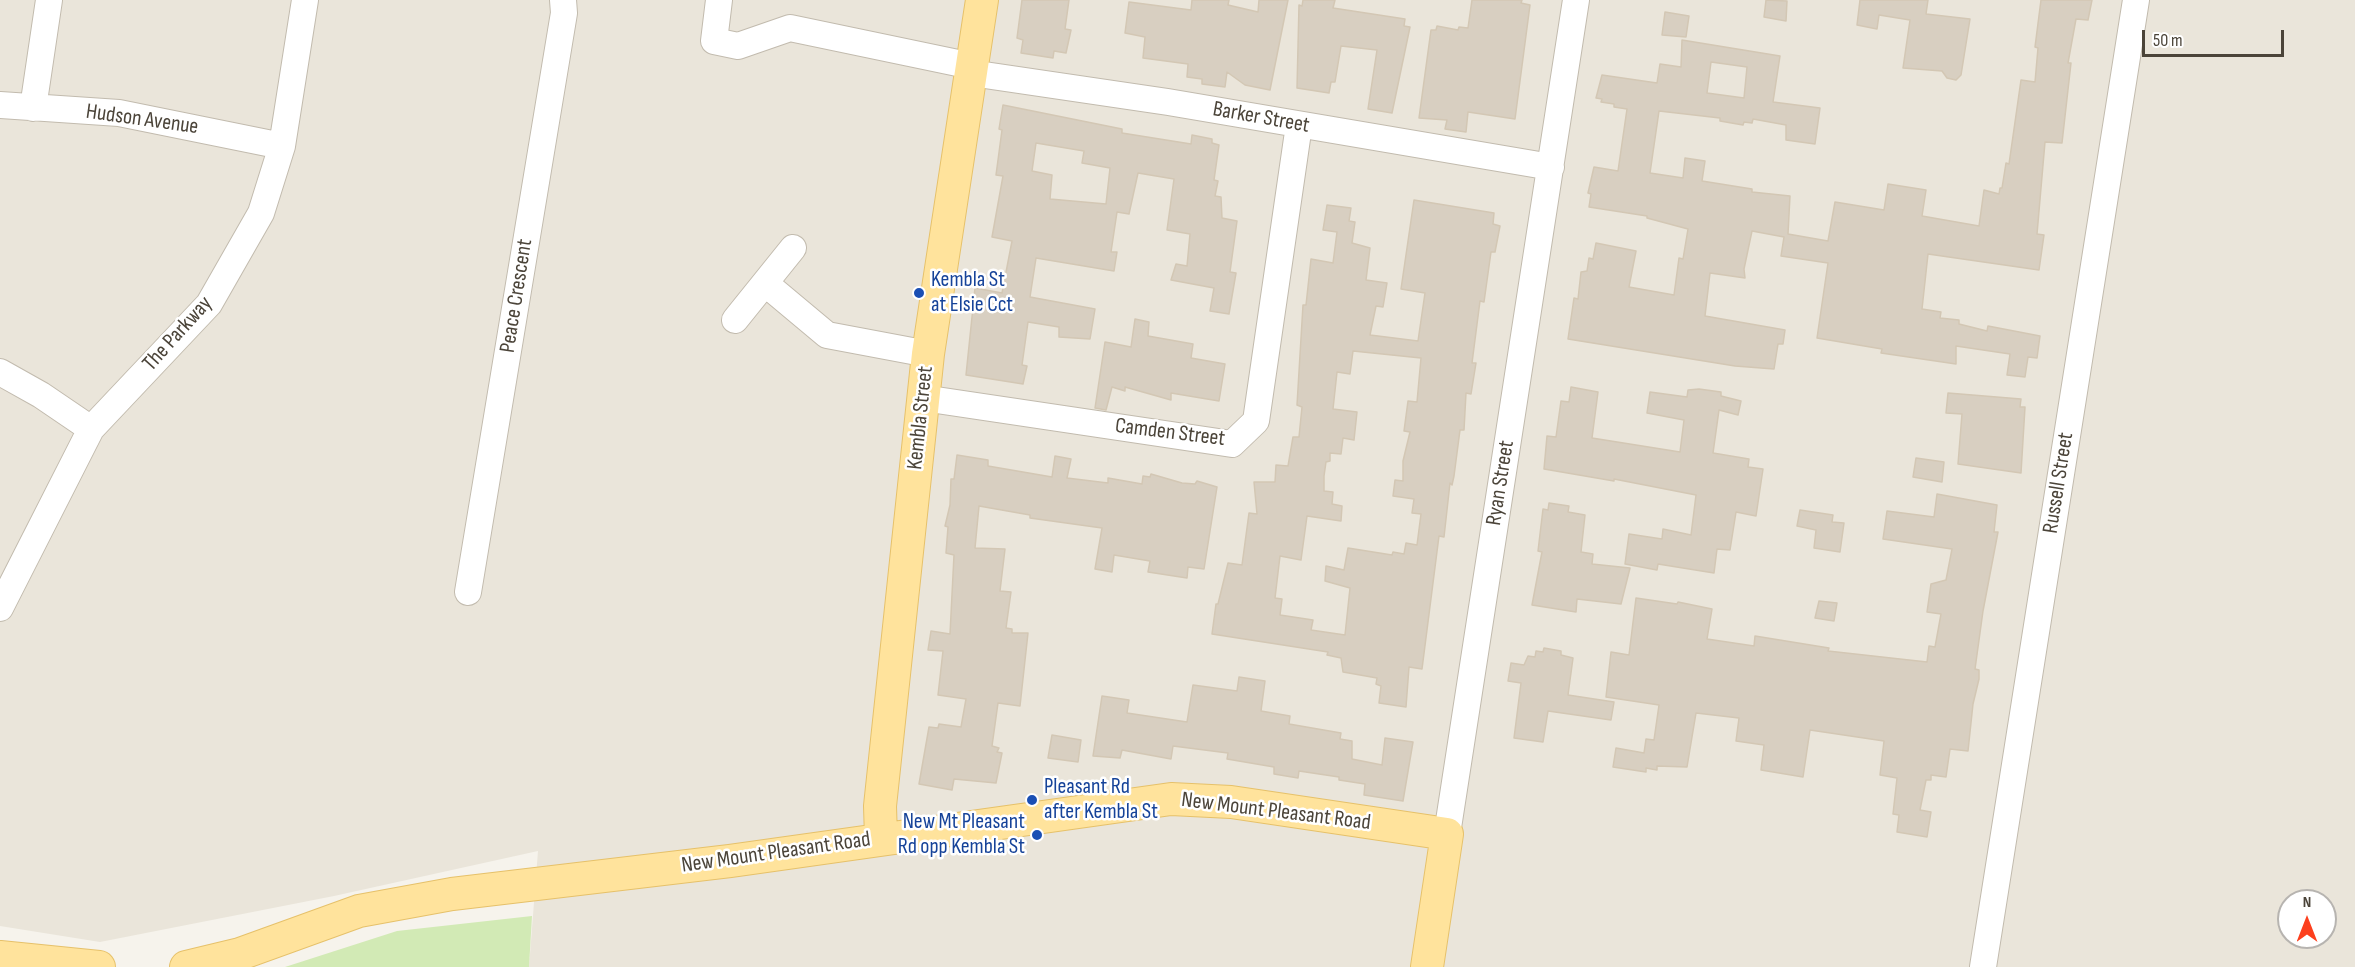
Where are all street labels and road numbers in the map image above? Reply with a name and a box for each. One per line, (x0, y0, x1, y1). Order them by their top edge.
street label: Barker Street (1211, 97, 1311, 139)
street label: Hudson Avenue (84, 99, 200, 141)
street label: Peace Crescent (495, 237, 539, 355)
street label: The Parkway (138, 291, 218, 377)
street label: Kembla Street (902, 365, 940, 471)
street label: Camden Street (1114, 413, 1226, 453)
street label: Russell Street (2038, 431, 2080, 535)
street label: Ryan Street (1481, 439, 1521, 527)
street label: New Mount Pleasant Road (1180, 787, 1372, 837)
street label: New Mount Pleasant Road (680, 827, 872, 879)

